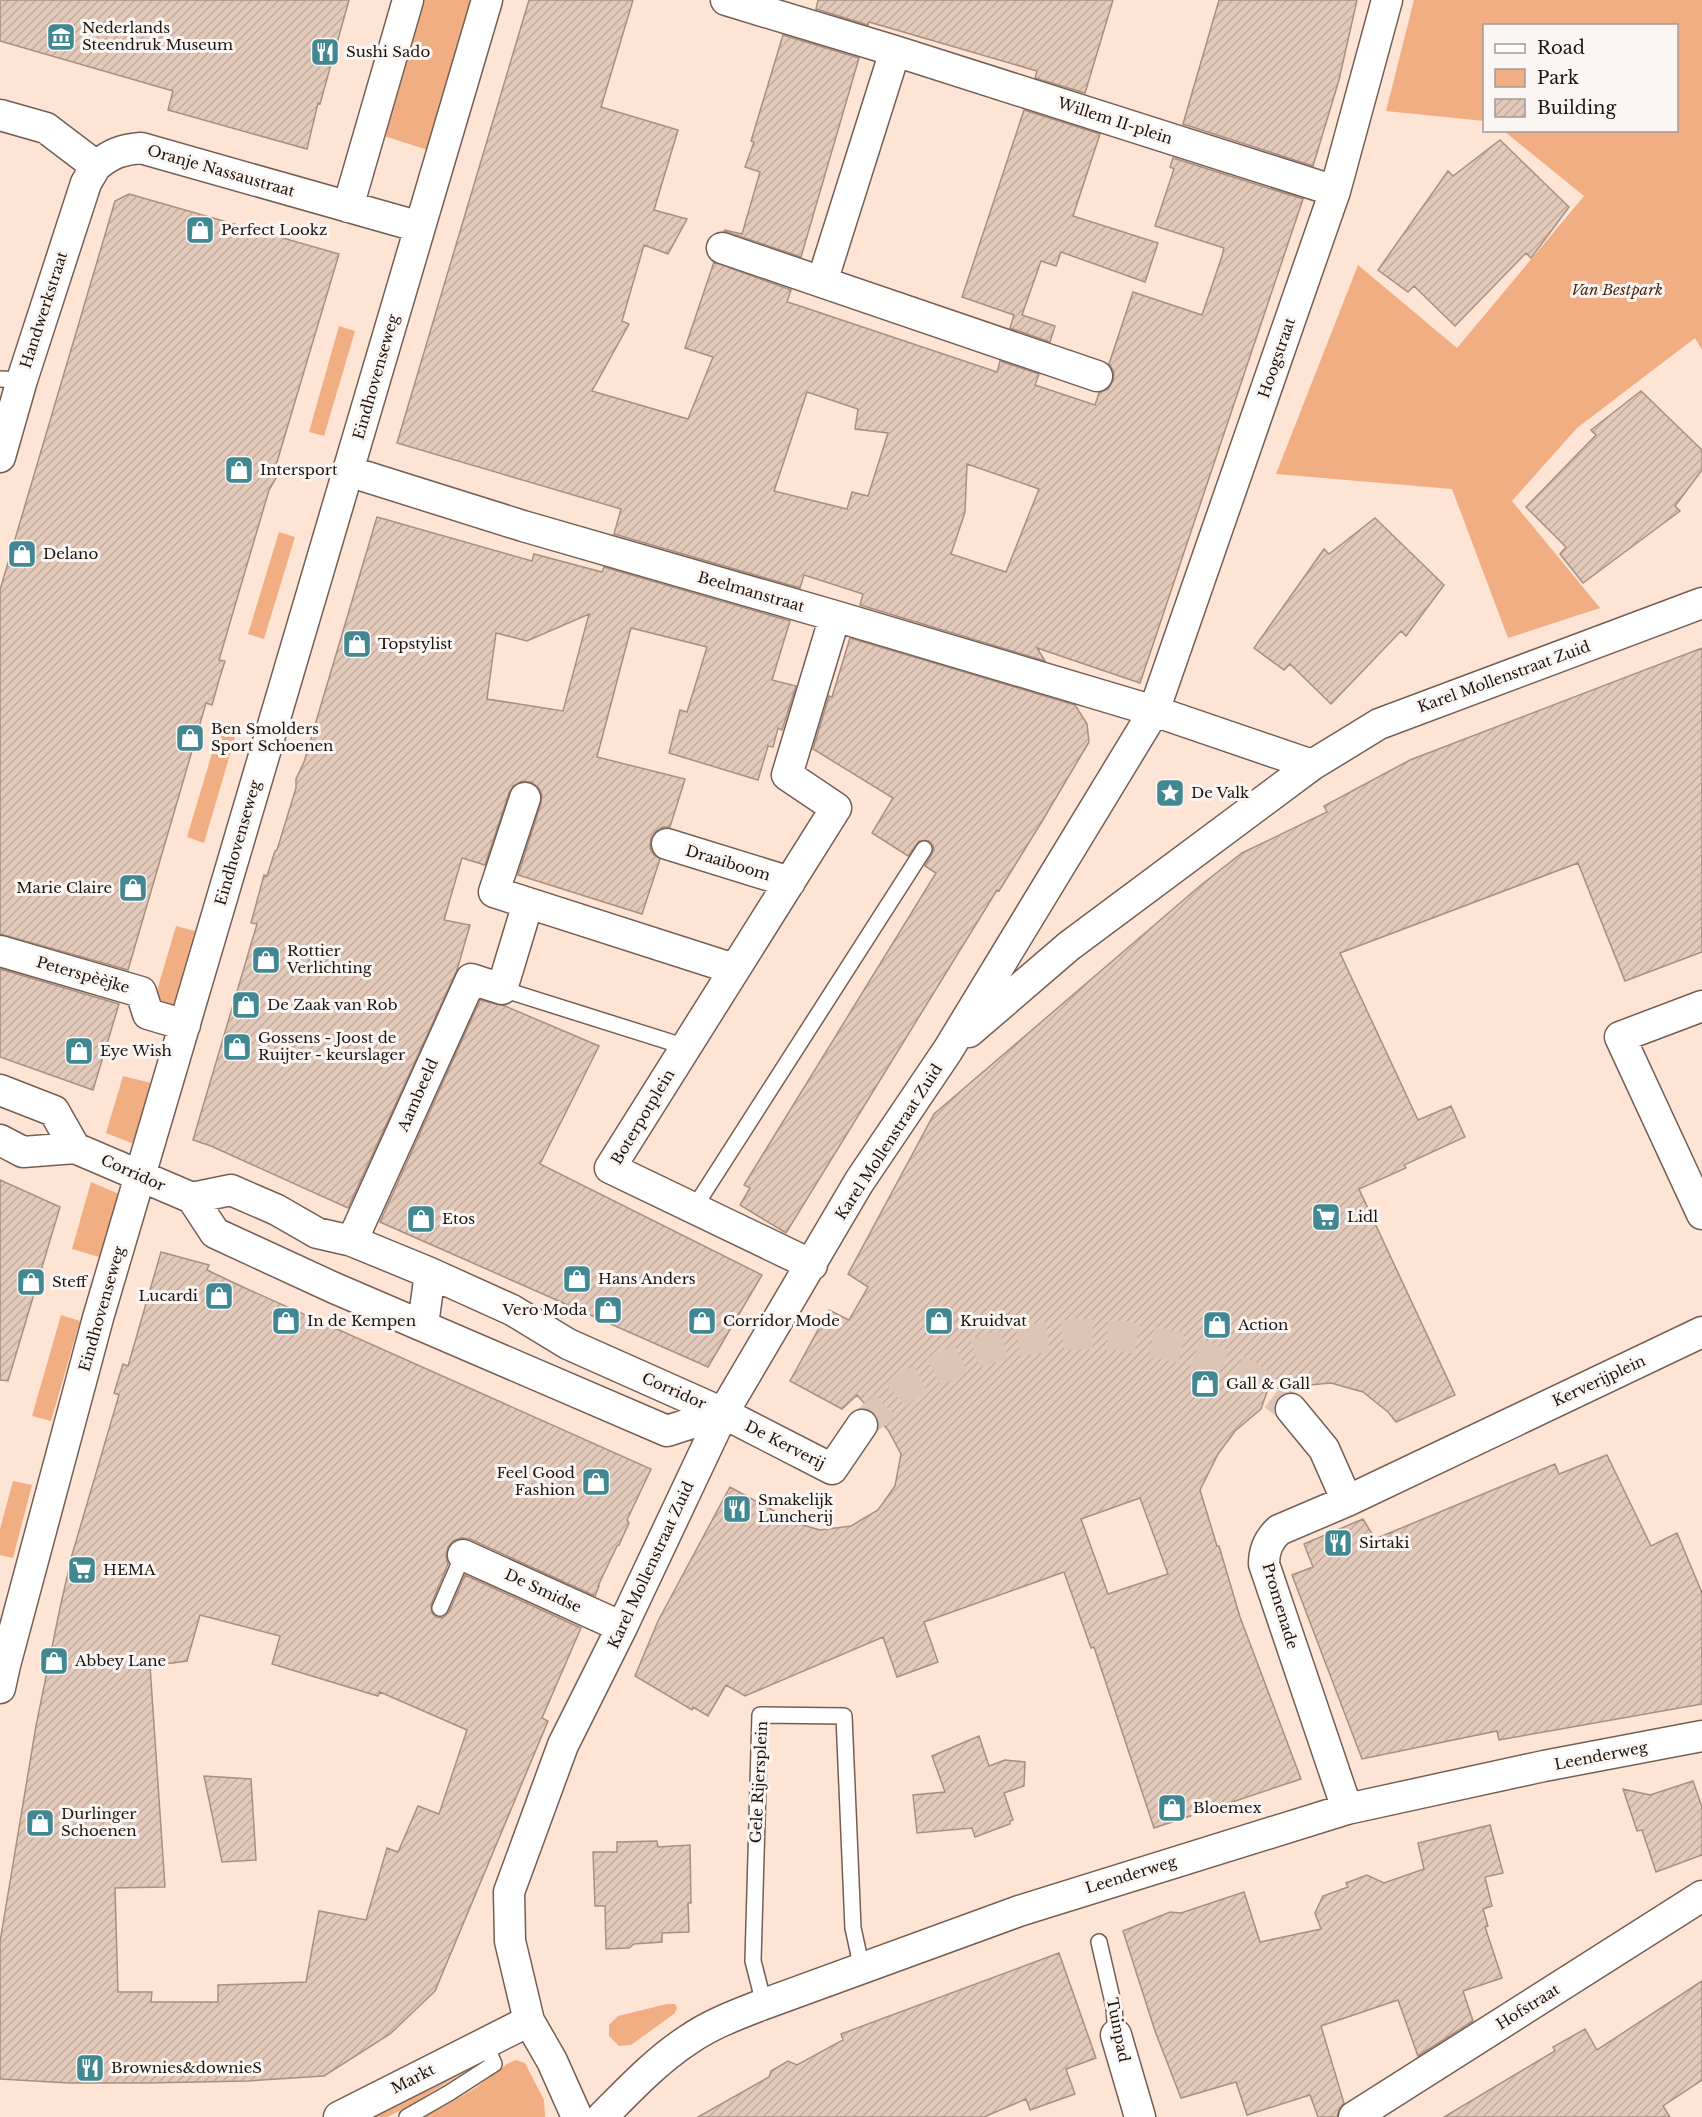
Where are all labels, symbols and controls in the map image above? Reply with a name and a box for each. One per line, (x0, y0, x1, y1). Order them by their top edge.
place label: Nederlands Steendruk Museum (82, 18, 233, 54)
museum icon: Nederlands Steendruk Museum (45, 21, 77, 53)
legend (1483, 24, 1678, 132)
restaurant icon: Sushi Sado (309, 36, 341, 68)
text: Road (1537, 37, 1585, 59)
place label: Sushi Sado (346, 42, 430, 61)
text: Park (1537, 67, 1579, 89)
street label: Willem II-plein (1054, 93, 1175, 148)
text: Building (1537, 97, 1616, 119)
street label: Oranje Nassaustraat (145, 140, 297, 201)
shop icon: Perfect Lookz (184, 214, 216, 246)
place label: Perfect Lookz (221, 220, 327, 239)
street label: Handwerkstraat (16, 249, 72, 371)
park label: Van Bestpark (1571, 280, 1663, 299)
street label: Eindhovenseweg (349, 311, 403, 442)
street label: Hoogstraat (1254, 315, 1299, 401)
shop icon: Intersport (223, 454, 255, 486)
place label: Intersport (260, 460, 338, 479)
shop icon: Delano (6, 538, 38, 570)
place label: Delano (43, 544, 98, 563)
street label: Beelmanstraat (696, 567, 807, 616)
shop icon: Topstylist (341, 628, 373, 660)
place label: Topstylist (378, 634, 453, 653)
street label: Karel Mollenstraat Zuid (1415, 636, 1593, 717)
place label: Ben Smolders Sport Schoenen (211, 719, 333, 755)
shop icon: Ben Smolders Sport Schoenen (174, 722, 206, 754)
street label: Eindhovenseweg (211, 777, 265, 908)
place icon: De Valk (1154, 777, 1186, 809)
place label: De Valk (1191, 783, 1250, 802)
street label: Draaiboom (683, 841, 773, 884)
shop icon: Marie Claire (117, 872, 149, 904)
place label: Marie Claire (16, 878, 112, 897)
place label: Rottier Verlichting (286, 941, 373, 977)
shop icon: Rottier Verlichting (250, 944, 282, 976)
street label: Peterspèèjke (34, 952, 132, 997)
shop icon: De Zaak van Rob (230, 989, 262, 1021)
place label: De Zaak van Rob (267, 995, 398, 1014)
place label: Gossens - Joost de Ruijter - keurslager (258, 1028, 406, 1064)
shop icon: Gossens - Joost de Ruijter - keurslager (221, 1031, 253, 1063)
shop icon: Eye Wish (63, 1035, 95, 1067)
place label: Eye Wish (100, 1041, 172, 1060)
street label: Aambeeld (393, 1055, 442, 1135)
street label: Karel Mollenstraat Zuid (831, 1060, 946, 1223)
street label: Boterpotplein (607, 1066, 678, 1168)
street label: Corridor (98, 1150, 169, 1195)
supermarket icon: Lidl (1310, 1201, 1342, 1233)
shop icon: Etos (405, 1203, 437, 1235)
place label: Lidl (1347, 1207, 1378, 1226)
place label: Etos (442, 1209, 475, 1228)
street label: Eindhovenseweg (75, 1243, 129, 1374)
shop icon: Hans Anders (561, 1263, 593, 1295)
shop icon: Steff (15, 1266, 47, 1298)
place label: Hans Anders (598, 1269, 696, 1288)
place label: Steff (52, 1272, 89, 1291)
shop icon: Lucardi (203, 1280, 235, 1312)
place label: Lucardi (138, 1286, 198, 1305)
shop icon: Vero Moda (592, 1294, 624, 1326)
place label: Vero Moda (502, 1300, 588, 1319)
shop icon: In de Kempen (270, 1305, 302, 1337)
shop icon: Corridor Mode (686, 1305, 718, 1337)
shop icon: Kruidvat (923, 1305, 955, 1337)
shop icon: Action (1201, 1309, 1233, 1341)
place label: In de Kempen (307, 1311, 416, 1330)
place label: Corridor Mode (723, 1311, 840, 1330)
place label: Kruidvat (960, 1311, 1027, 1330)
place label: Action (1237, 1315, 1288, 1334)
street label: Kerverijplein (1549, 1351, 1648, 1410)
street label: Corridor (639, 1368, 710, 1413)
shop icon: Gall & Gall (1189, 1368, 1221, 1400)
place label: Gall & Gall (1226, 1374, 1310, 1393)
street label: De Kerverij (742, 1416, 829, 1473)
place label: Feel Good Fashion (496, 1463, 575, 1499)
shop icon: Feel Good Fashion (580, 1466, 612, 1498)
street label: Karel Mollenstraat Zuid (603, 1478, 698, 1651)
place label: Smakelijk Luncherij (758, 1490, 834, 1526)
restaurant icon: Smakelijk Luncherij (721, 1493, 753, 1525)
restaurant icon: Sirtaki (1322, 1527, 1354, 1559)
place label: Sirtaki (1359, 1533, 1409, 1552)
supermarket icon: HEMA (66, 1554, 98, 1586)
place label: HEMA (103, 1560, 156, 1579)
street label: Promenade (1258, 1560, 1303, 1651)
street label: De Smidse (502, 1564, 585, 1617)
shop icon: Abbey Lane (38, 1645, 70, 1677)
place label: Abbey Lane (74, 1651, 166, 1670)
street label: Gele Rijersplein (746, 1720, 771, 1844)
street label: Leenderweg (1553, 1737, 1650, 1774)
shop icon: Bloemex (1156, 1792, 1188, 1824)
place label: Bloemex (1193, 1798, 1262, 1817)
place label: Durlinger Schoenen (61, 1804, 137, 1840)
shop icon: Durlinger Schoenen (24, 1807, 56, 1839)
street label: Leenderweg (1083, 1851, 1180, 1897)
street label: Hofstraat (1492, 1979, 1563, 2034)
street label: Tuinpad (1103, 1996, 1134, 2064)
restaurant icon: Brownies&downieS (74, 2052, 106, 2084)
place label: Brownies&downieS (111, 2058, 262, 2077)
street label: Markt (388, 2059, 438, 2098)

